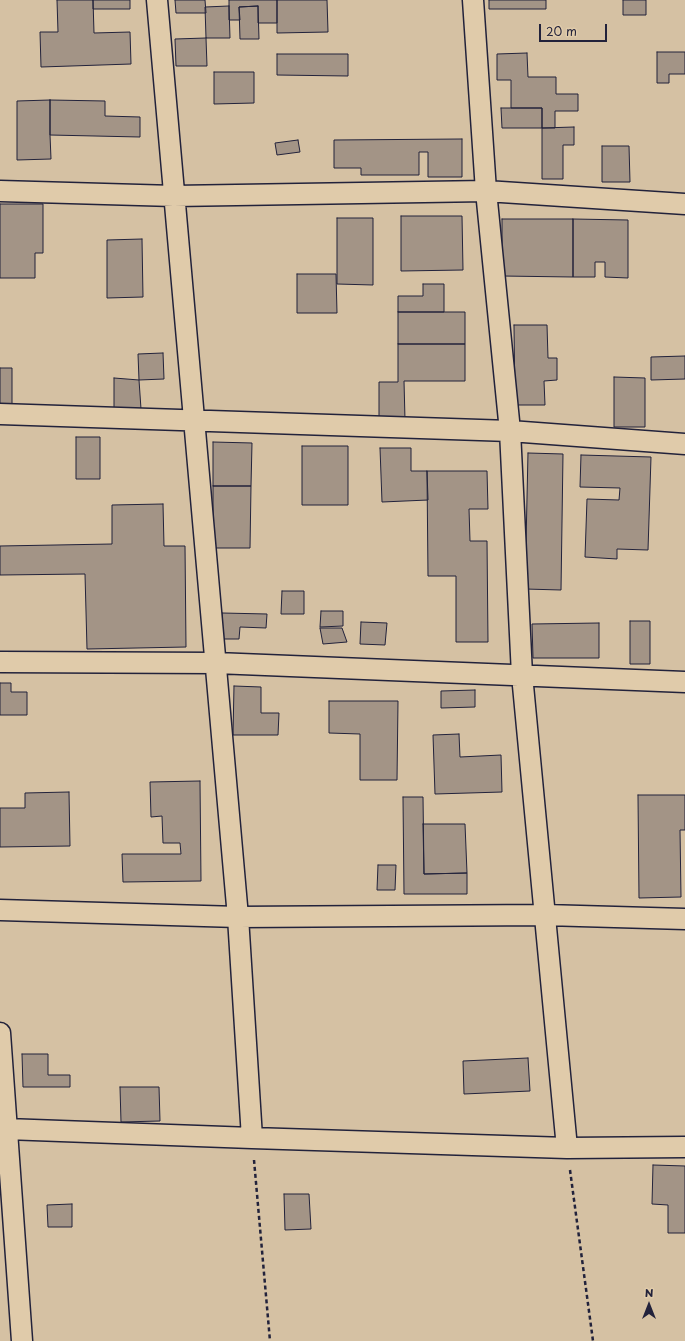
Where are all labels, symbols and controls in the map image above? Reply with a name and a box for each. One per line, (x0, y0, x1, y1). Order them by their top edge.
scale bar (541, 16, 609, 42)
text: 20 m (546, 22, 577, 40)
text: N (645, 1284, 653, 1301)
north arrow (629, 1285, 669, 1325)

